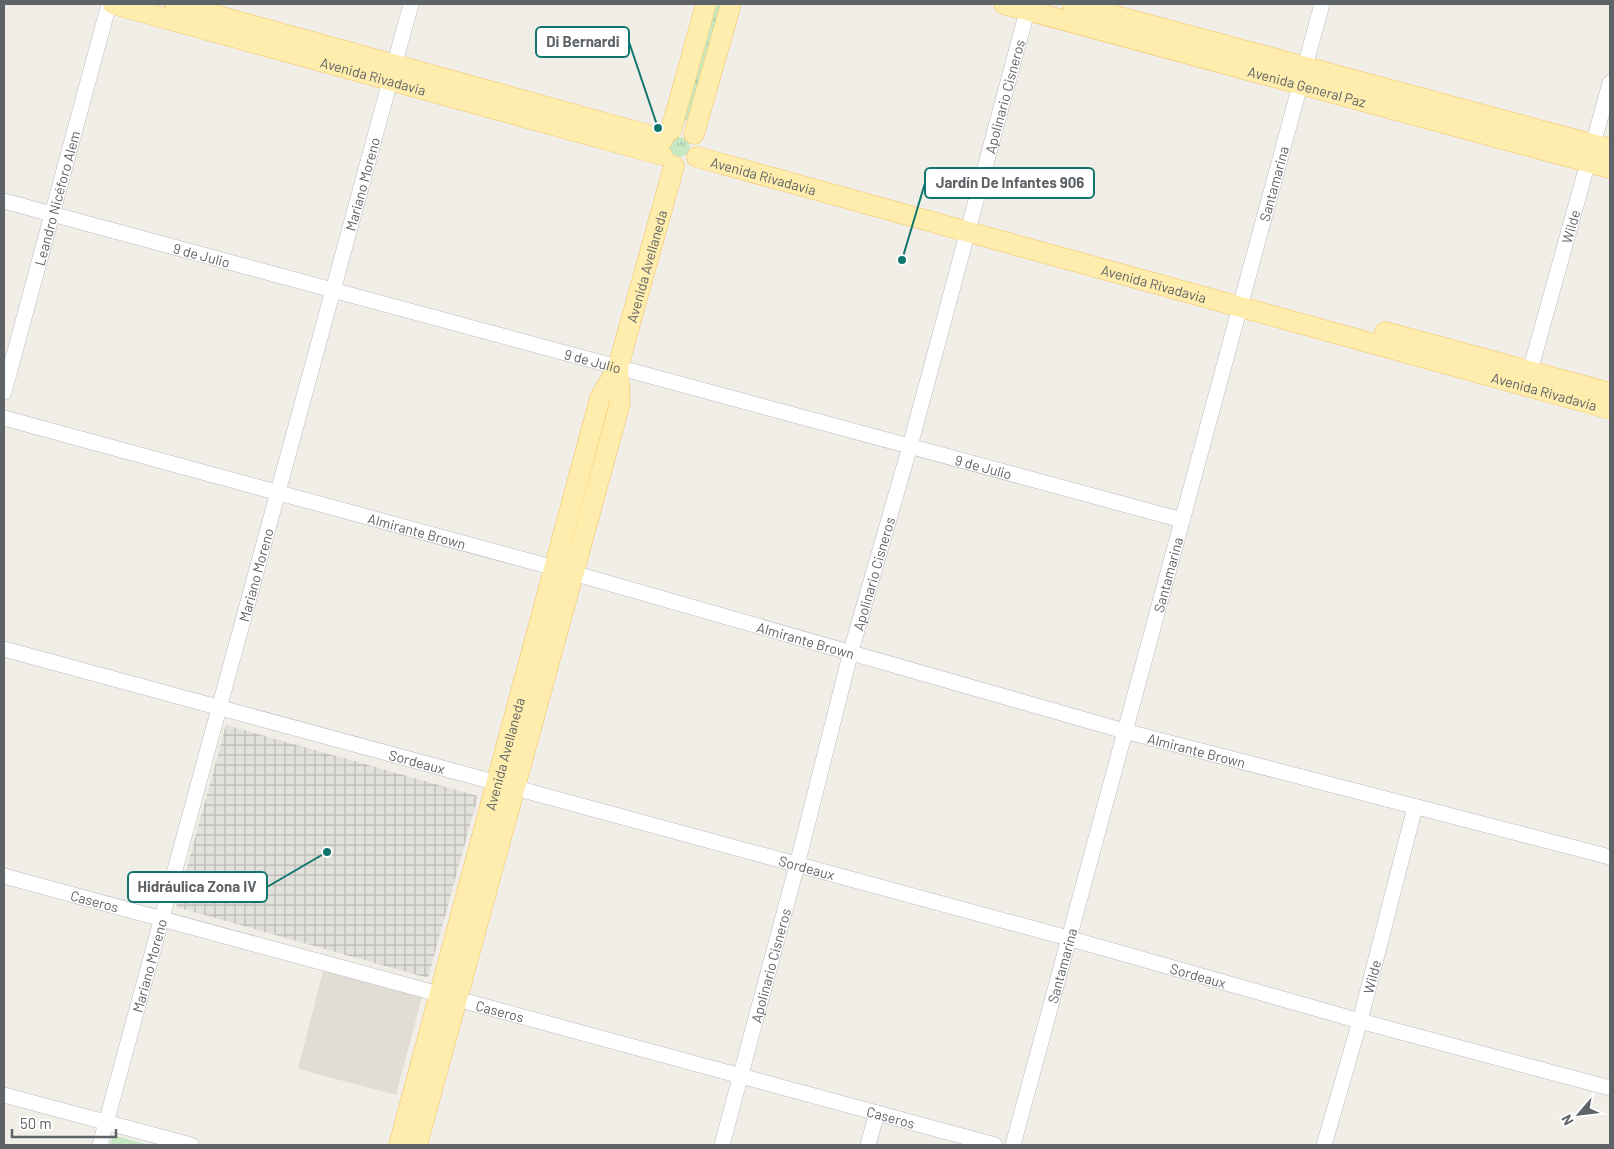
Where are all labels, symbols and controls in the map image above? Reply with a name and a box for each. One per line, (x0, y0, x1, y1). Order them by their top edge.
callout: Di Bernardi (536, 27, 629, 57)
text: Di Bernardi (546, 32, 620, 50)
street label: Apolinario Cisneros (981, 37, 1028, 155)
street label: Avenida Rivadavia (319, 53, 428, 98)
street label: Avenida General Paz (1246, 62, 1368, 110)
street label: Leandro Nicéforo Alem (30, 129, 83, 267)
street label: Mariano Moreno (341, 135, 383, 233)
street label: Santamarina (1255, 144, 1292, 223)
street label: Avenida Rivadavia (709, 153, 818, 198)
callout: Jardín De Infantes 906 (925, 168, 1094, 198)
text: Jardín De Infantes 906 (936, 173, 1084, 191)
street label: Avenida Avellaneda (622, 208, 670, 324)
street label: Wilde (1557, 208, 1583, 245)
street label: 9 de Julio (172, 239, 232, 270)
street label: Avenida Rivadavia (1099, 260, 1209, 306)
street label: 9 de Julio (563, 345, 623, 376)
street label: Avenida Rivadavia (1490, 368, 1599, 414)
street label: 9 de Julio (953, 451, 1014, 482)
street label: Almirante Brown (366, 509, 468, 552)
street label: Apolinario Cisneros (849, 515, 898, 633)
street label: Mariano Moreno (235, 526, 276, 623)
street label: Santamarina (1149, 535, 1186, 614)
street label: Almirante Brown (755, 618, 857, 662)
street label: Avenida Avellaneda (481, 696, 528, 812)
street label: Almirante Brown (1146, 729, 1248, 771)
street label: Sordeaux (387, 745, 447, 777)
street label: Sordeaux (777, 851, 837, 883)
callout: Hidráulica Zona IV (128, 872, 267, 902)
text: Hidráulica Zona IV (137, 877, 257, 895)
street label: Caseros (69, 886, 121, 915)
street label: Apolinario Cisneros (747, 906, 794, 1024)
street label: Mariano Moreno (128, 917, 170, 1014)
street label: Santamarina (1043, 926, 1080, 1005)
street label: Wilde (1359, 958, 1384, 995)
street label: Sordeaux (1168, 959, 1228, 991)
street label: Caseros (474, 996, 526, 1025)
north arrow (1554, 1089, 1604, 1139)
street label: Caseros (865, 1102, 917, 1131)
scale bar (12, 1106, 116, 1138)
text: N (1557, 1112, 1577, 1128)
text: 50 m (20, 1114, 52, 1132)

